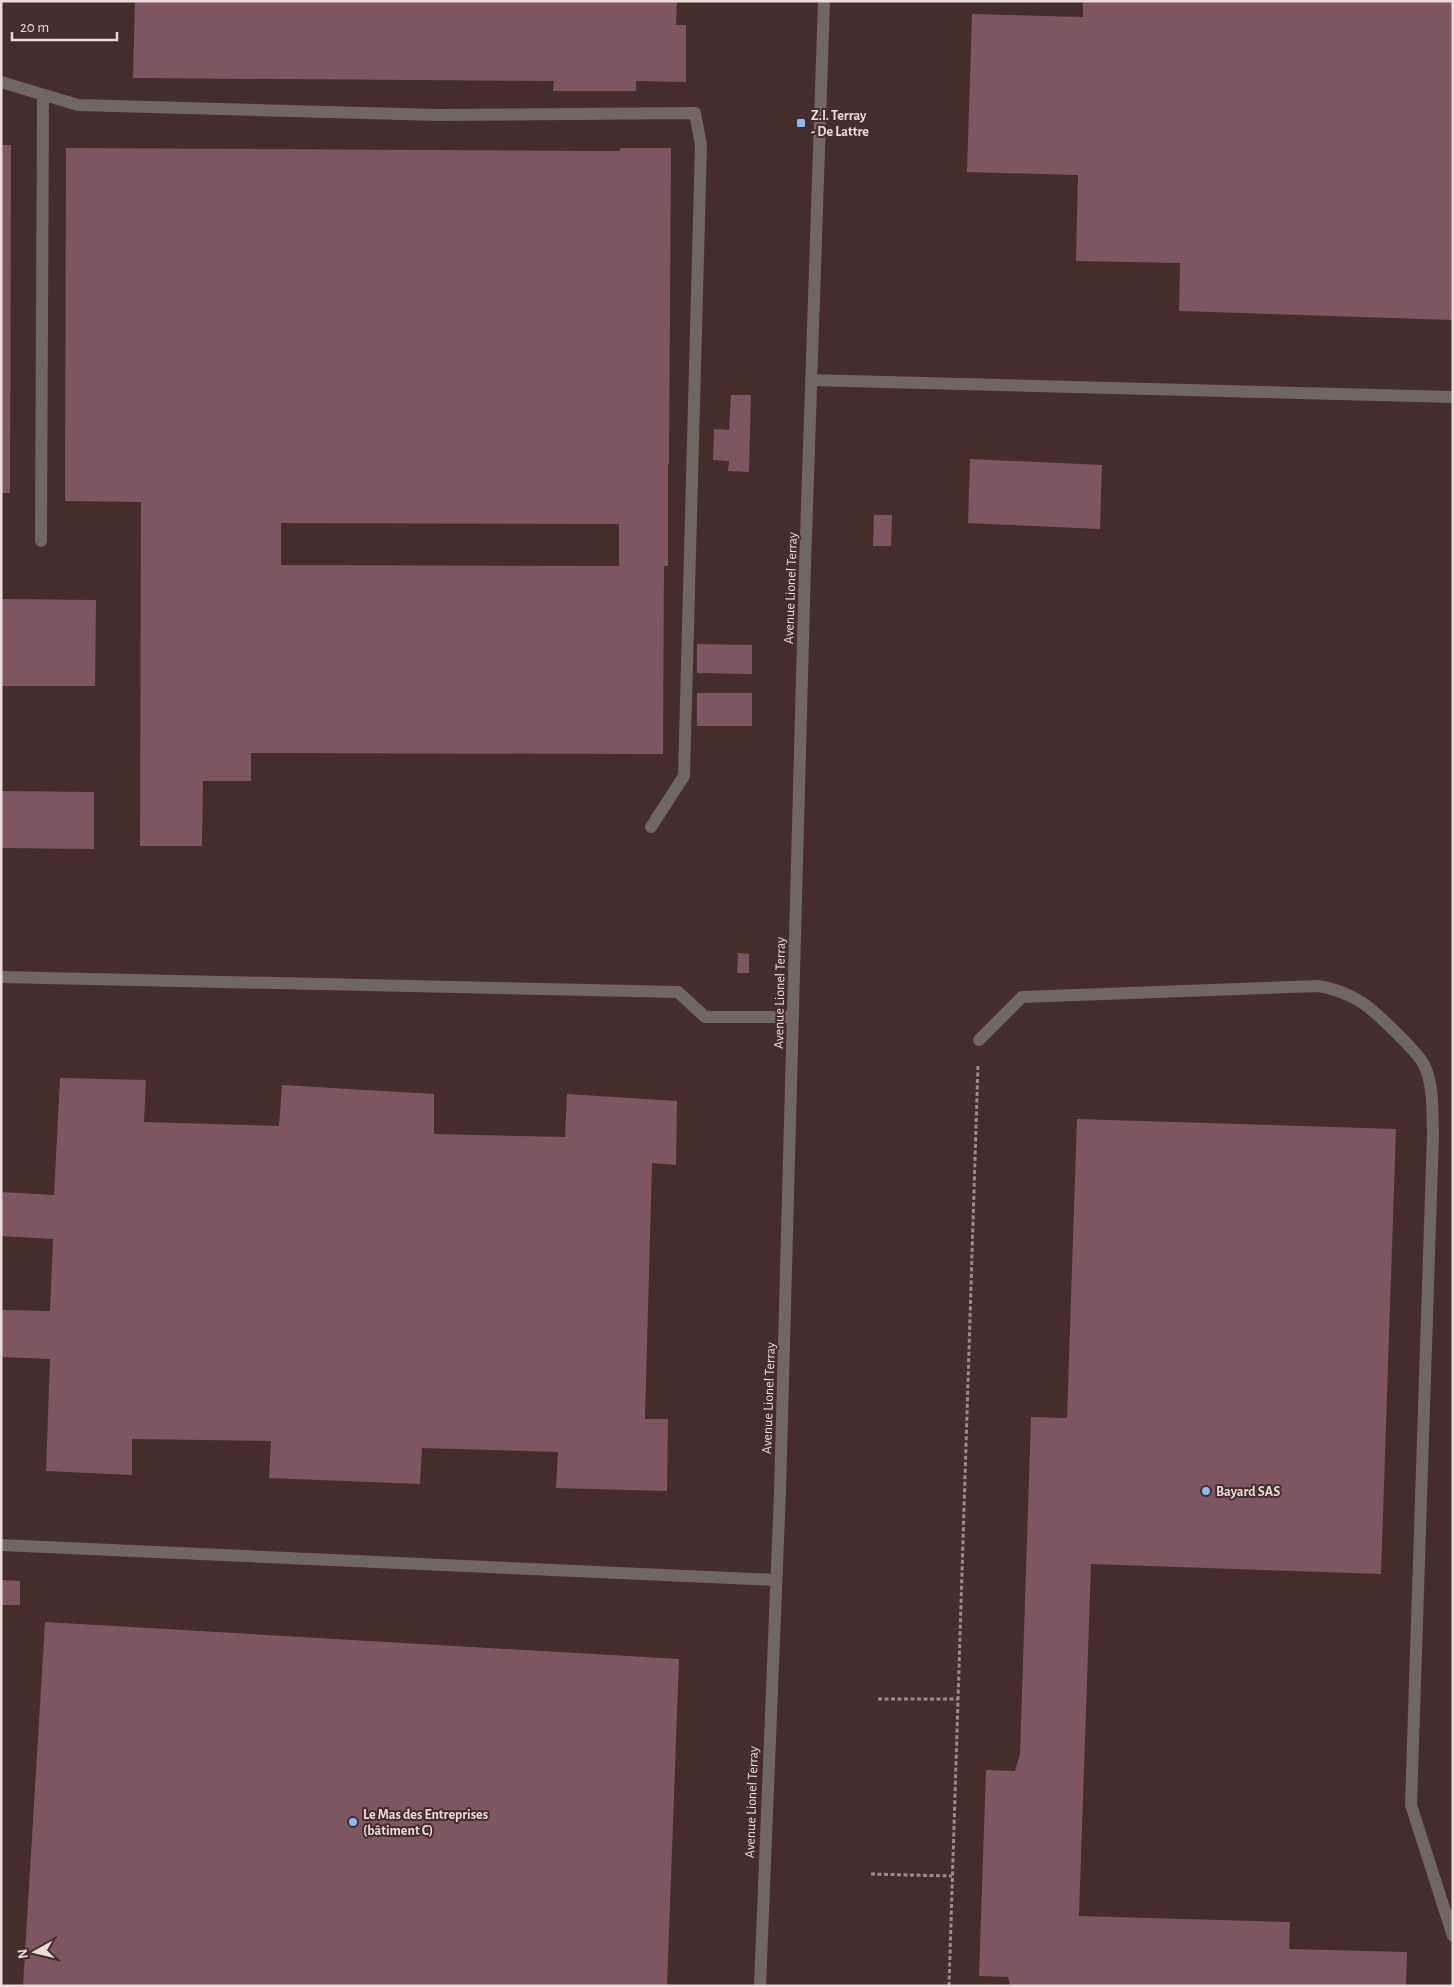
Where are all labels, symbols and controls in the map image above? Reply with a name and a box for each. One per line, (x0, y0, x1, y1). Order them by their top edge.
scale bar (12, 10, 118, 42)
text: 20 m (20, 20, 49, 35)
place label: Z.I. Terray - De Lattre (811, 109, 869, 139)
marker: Z.I. Terray - De Lattre (795, 117, 807, 129)
street label: Avenue Lionel Terray (782, 532, 800, 644)
street label: Avenue Lionel Terray (772, 937, 788, 1049)
street label: Avenue Lionel Terray (760, 1342, 778, 1454)
marker: Bayard SAS (1200, 1485, 1212, 1497)
place label: Bayard SAS (1216, 1485, 1280, 1499)
street label: Avenue Lionel Terray (743, 1746, 761, 1858)
place label: Le Mas des Entreprises (bâtiment C) (363, 1808, 488, 1838)
marker: Le Mas des Entreprises (bâtiment C) (347, 1816, 359, 1828)
north arrow (10, 1927, 60, 1977)
text: N (16, 1948, 31, 1959)

